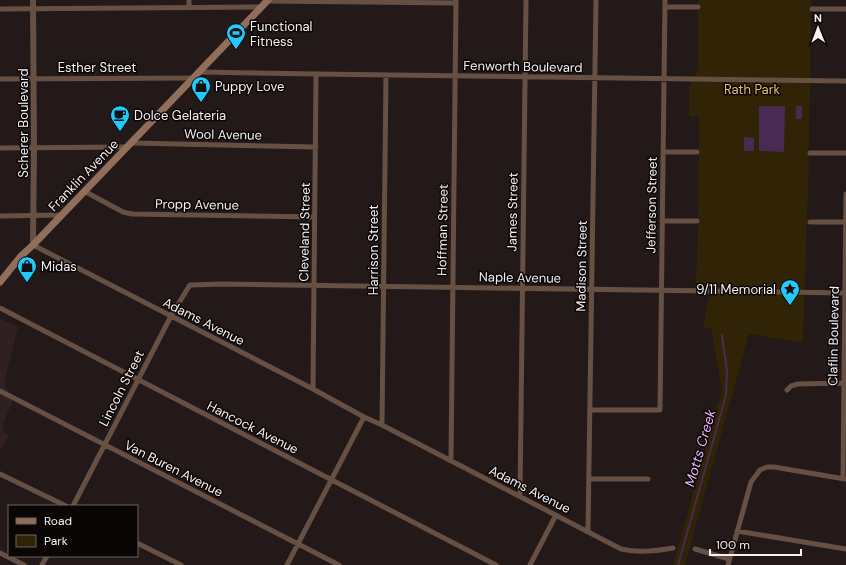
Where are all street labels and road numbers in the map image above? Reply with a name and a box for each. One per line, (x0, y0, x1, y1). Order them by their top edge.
street label: Fenworth Boulevard (463, 57, 583, 76)
street label: Esther Street (58, 59, 136, 76)
street label: Scherer Boulevard (15, 68, 32, 178)
street label: Wool Avenue (184, 125, 262, 144)
street label: Franklin Avenue (45, 136, 122, 215)
street label: Jefferson Street (642, 157, 661, 253)
street label: James Street (503, 172, 522, 252)
street label: Cleveland Street (295, 182, 314, 282)
street label: Hoffman Street (433, 184, 452, 276)
street label: Propp Avenue (155, 195, 239, 214)
street label: Harrison Street (365, 205, 382, 295)
street label: Madison Street (572, 220, 591, 312)
street label: Naple Avenue (479, 268, 561, 287)
street label: Claflin Boulevard (824, 286, 843, 386)
street label: Adams Avenue (160, 294, 247, 349)
street label: Lincoln Street (95, 347, 148, 429)
street label: Hancock Avenue (204, 397, 301, 458)
street label: Van Buren Avenue (122, 436, 226, 501)
street label: Adams Avenue (486, 462, 573, 517)

